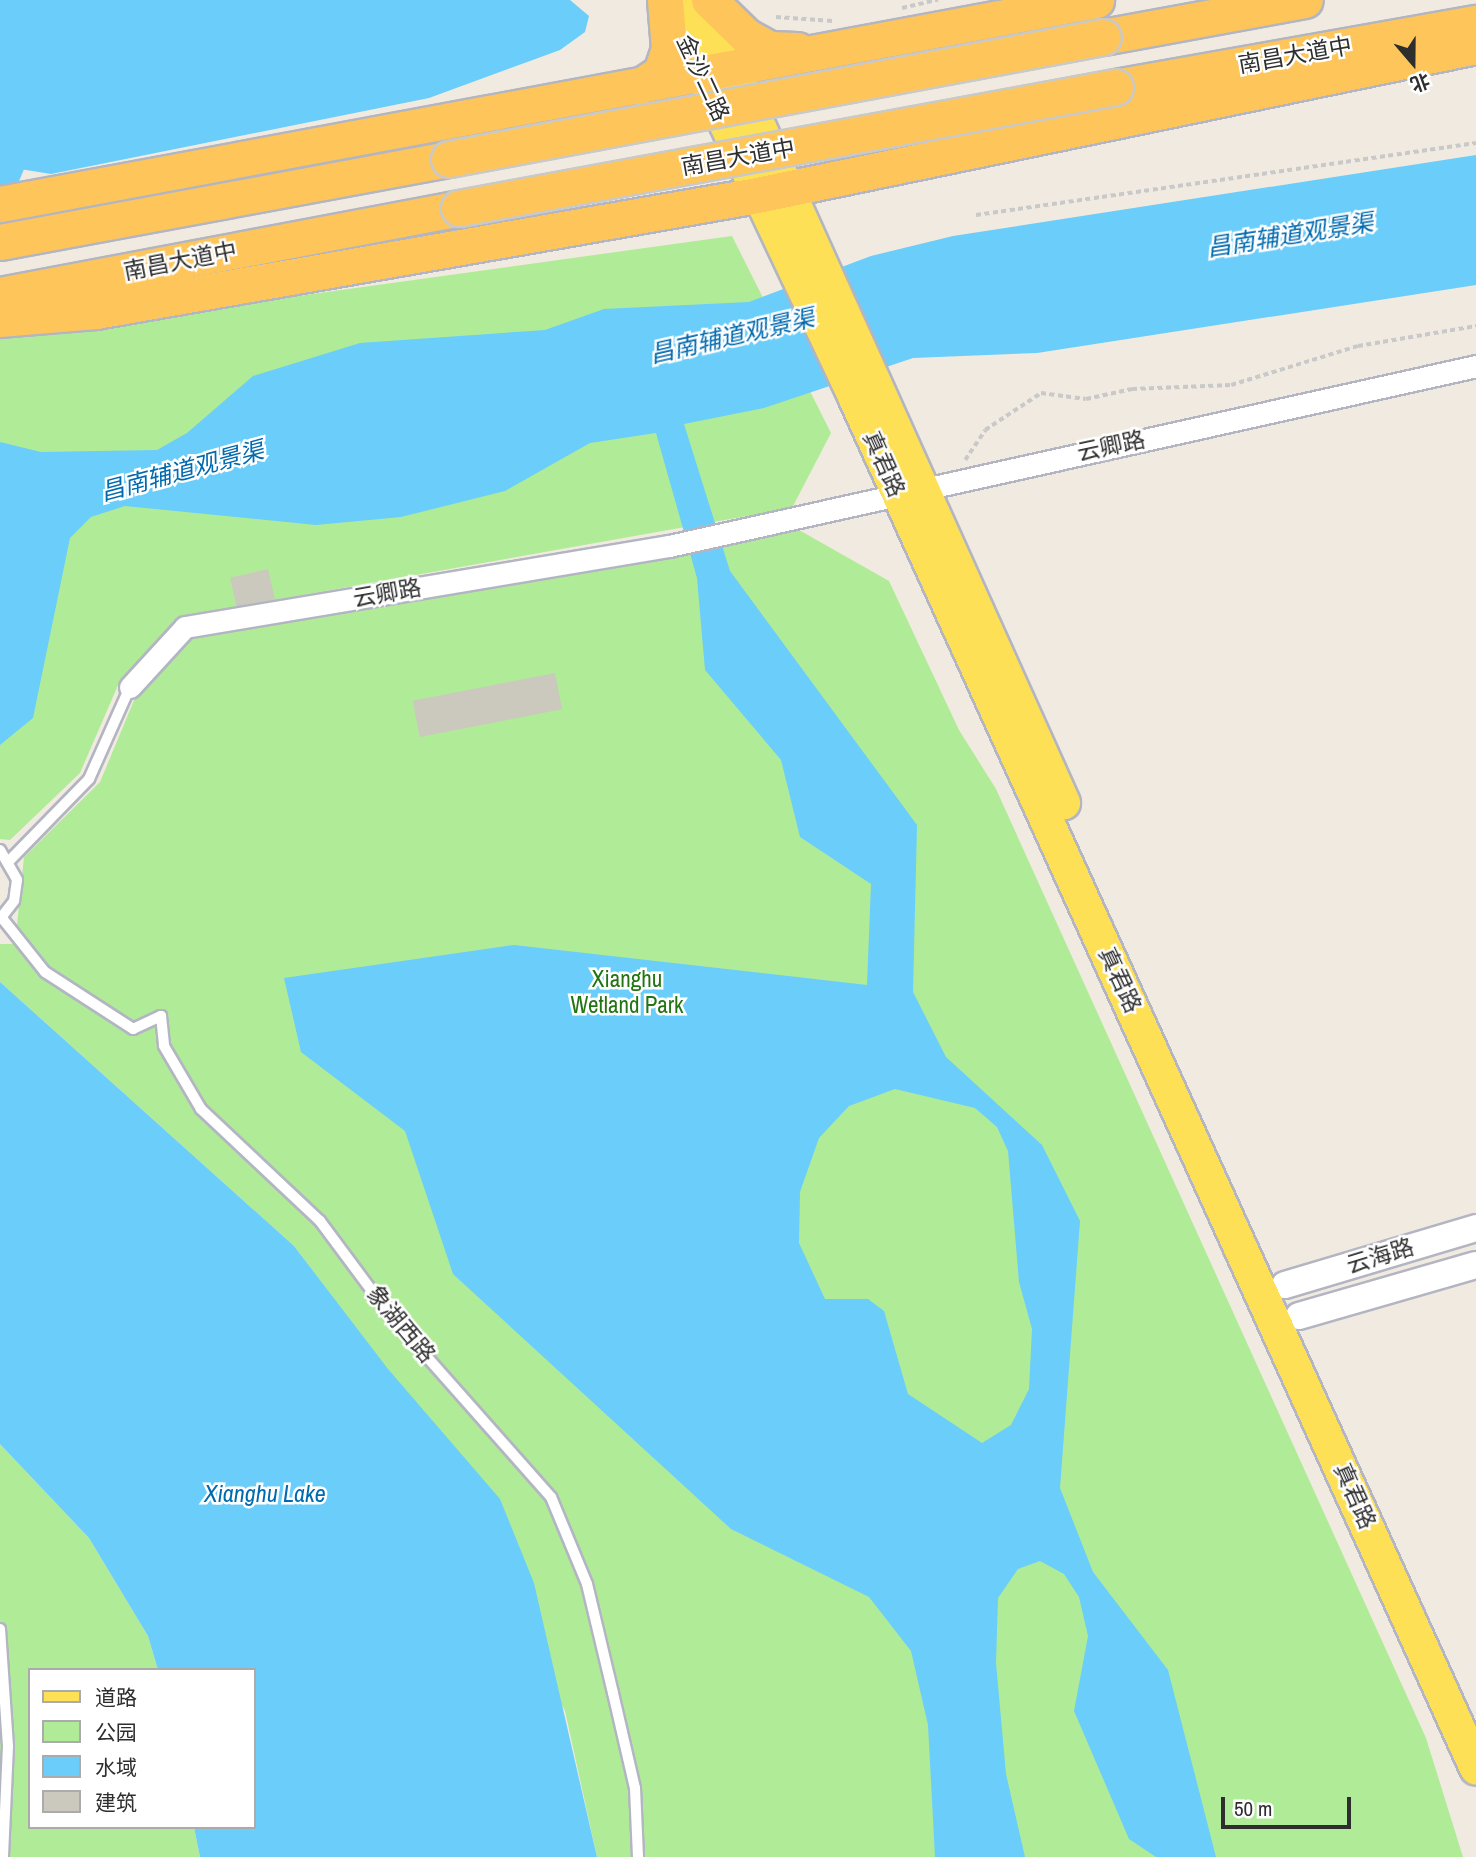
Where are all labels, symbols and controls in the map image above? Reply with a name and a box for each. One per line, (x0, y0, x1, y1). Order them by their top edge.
north arrow (1378, 28, 1448, 98)
street label: 金沙二路 (671, 30, 735, 126)
street label: 南昌大道中 (1236, 31, 1354, 79)
text: 北 (1407, 67, 1434, 98)
street label: 南昌大道中 (679, 133, 797, 181)
water label: 昌南辅道观景渠 (1205, 208, 1375, 262)
street label: 南昌大道中 (121, 236, 239, 286)
water label: 昌南辅道观景渠 (647, 303, 817, 369)
street label: 云卿路 (1074, 425, 1148, 467)
street label: 真君路 (857, 427, 911, 501)
water label: 昌南辅道观景渠 (97, 435, 267, 507)
street label: 云卿路 (351, 573, 423, 613)
street label: 真君路 (1093, 943, 1147, 1017)
park label: Xianghu Wetland Park (571, 965, 683, 1019)
street label: 云海路 (1343, 1233, 1417, 1279)
street label: 象湖西路 (361, 1280, 441, 1368)
street label: 真君路 (1328, 1459, 1382, 1533)
water label: Xianghu Lake (204, 1480, 326, 1508)
legend (28, 1668, 256, 1829)
text: 道路 (95, 1683, 137, 1712)
text: 公园 (95, 1718, 137, 1747)
text: 水域 (95, 1753, 137, 1782)
scale bar (1224, 1784, 1354, 1828)
text: 建筑 (95, 1788, 137, 1817)
text: 50 m (1234, 1794, 1272, 1823)

